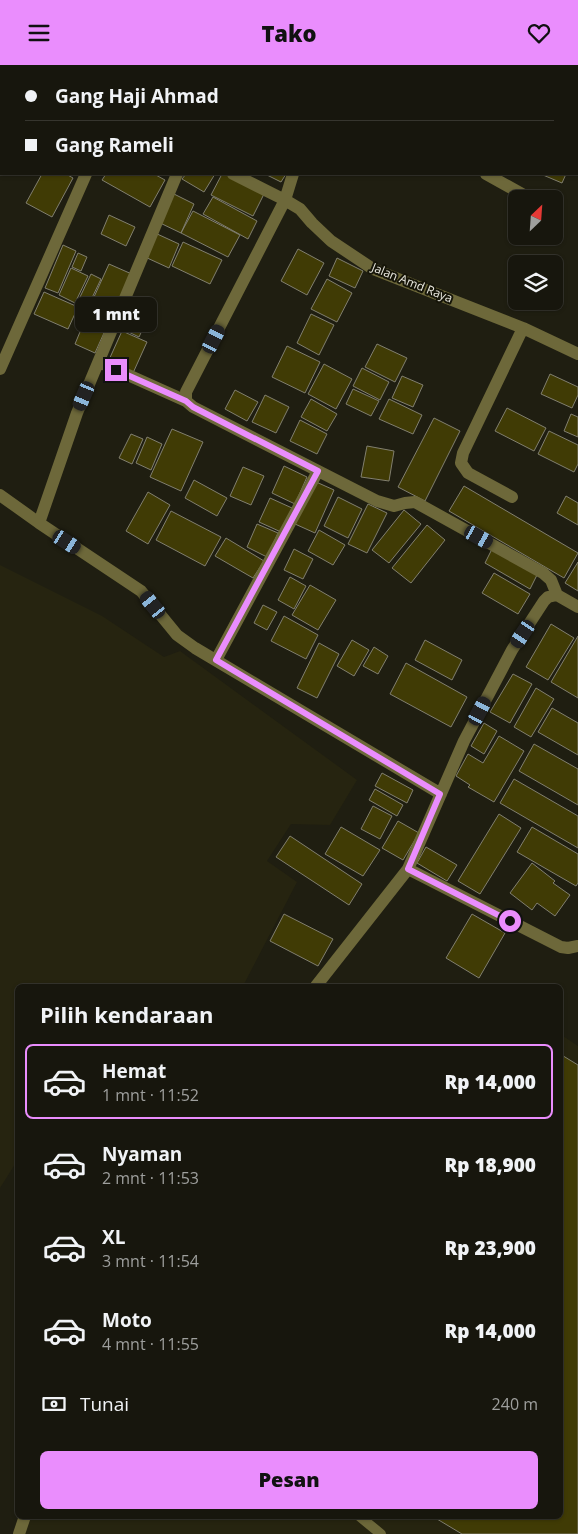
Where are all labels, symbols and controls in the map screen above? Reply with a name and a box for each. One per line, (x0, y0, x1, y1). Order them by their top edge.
text: Tako (261, 18, 317, 48)
icon: menu (25, 19, 53, 47)
icon: heart (525, 19, 553, 47)
text: Gang Haji Ahmad (55, 83, 219, 109)
text: Gang Rameli (55, 132, 174, 158)
north arrow (508, 190, 562, 245)
map controls (508, 190, 563, 310)
button: layers (508, 255, 563, 310)
street label: Jalan Amd Raya (368, 258, 455, 307)
callout: 1 mnt (75, 297, 157, 333)
text: 1 mnt (92, 303, 140, 325)
car (200, 322, 227, 356)
route end (105, 359, 127, 381)
car (71, 379, 96, 413)
car (462, 523, 495, 551)
car (50, 528, 83, 556)
car (137, 589, 168, 621)
car (508, 617, 537, 651)
car (466, 694, 493, 728)
route start (499, 910, 521, 932)
text: Pilih kendaraan (40, 999, 213, 1029)
text: Hemat (102, 1058, 166, 1084)
icon: car (42, 1059, 87, 1104)
text: Rp 14,000 (444, 1069, 536, 1095)
text: 1 mnt · 11:52 (102, 1084, 199, 1106)
text: Nyaman (102, 1141, 182, 1167)
icon: car (42, 1142, 87, 1187)
text: Rp 18,900 (444, 1152, 536, 1178)
text: 2 mnt · 11:53 (102, 1167, 199, 1189)
text: XL (102, 1224, 125, 1250)
icon: car (42, 1225, 87, 1270)
text: Rp 23,900 (444, 1235, 536, 1261)
text: 3 mnt · 11:54 (102, 1250, 199, 1272)
text: Moto (102, 1307, 152, 1333)
icon: car (42, 1308, 87, 1353)
text: Rp 14,000 (444, 1318, 536, 1344)
text: 4 mnt · 11:55 (102, 1333, 199, 1355)
icon: cash (40, 1390, 68, 1418)
text: Tunai (80, 1391, 129, 1417)
text: 240 m (492, 1393, 538, 1415)
button: Pesan (40, 1451, 538, 1509)

